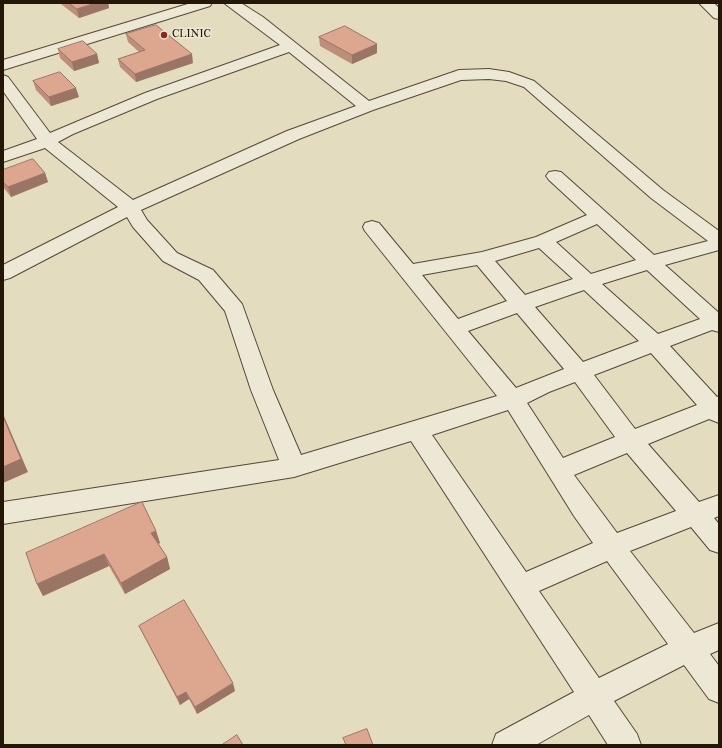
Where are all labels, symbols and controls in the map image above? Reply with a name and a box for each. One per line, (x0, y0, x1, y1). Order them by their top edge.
place label: CLINIC (172, 29, 211, 41)
marker: CLINIC (159, 30, 169, 40)

